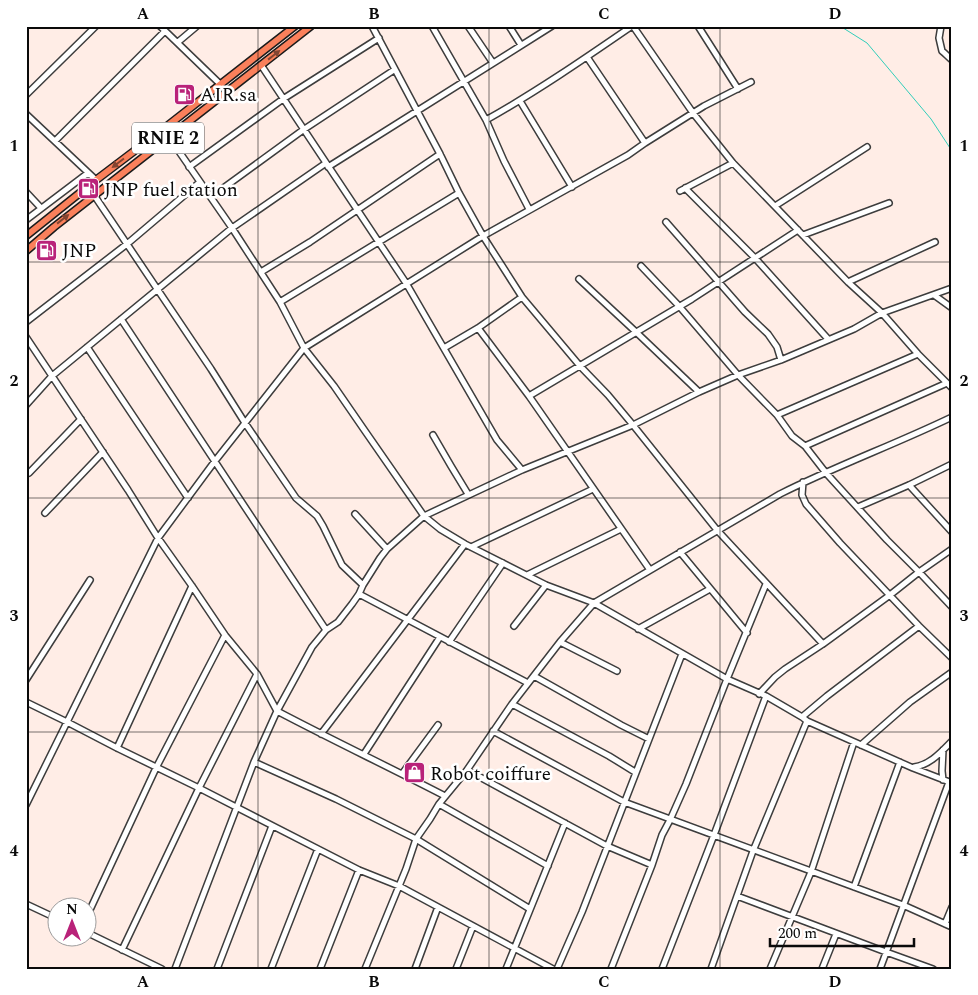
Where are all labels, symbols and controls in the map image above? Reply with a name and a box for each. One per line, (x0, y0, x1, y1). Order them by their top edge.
text: A (137, 2, 150, 26)
text: B (368, 2, 380, 26)
text: C (598, 2, 610, 26)
text: D (829, 2, 842, 26)
one-way arrow (267, 49, 280, 60)
place label: AIR.sa (200, 81, 257, 110)
fuel station icon: AIR.sa (172, 82, 196, 106)
road number: RNIE 2 (132, 122, 204, 154)
text: 1 (10, 134, 18, 158)
text: 1 (960, 134, 968, 158)
one-way arrow (112, 158, 125, 169)
place label: JNP fuel station (104, 176, 238, 205)
fuel station icon: JNP fuel station (76, 177, 100, 201)
one-way arrow (56, 214, 69, 225)
place label: JNP (62, 237, 96, 266)
fuel station icon: JNP (34, 238, 58, 262)
text: 2 (10, 369, 19, 393)
text: 2 (960, 369, 969, 393)
text: 3 (10, 604, 19, 628)
text: 3 (960, 604, 969, 628)
place label: Robot coiffure (430, 760, 551, 789)
shop icon: Robot coiffure (402, 761, 426, 785)
text: 4 (10, 839, 19, 863)
text: 4 (960, 839, 969, 863)
north arrow (48, 898, 98, 948)
text: N (66, 899, 78, 920)
scale bar (770, 915, 914, 947)
text: 200 m (778, 922, 817, 945)
text: A (137, 970, 150, 994)
text: B (368, 970, 380, 994)
text: C (598, 970, 610, 994)
text: D (829, 970, 842, 994)

